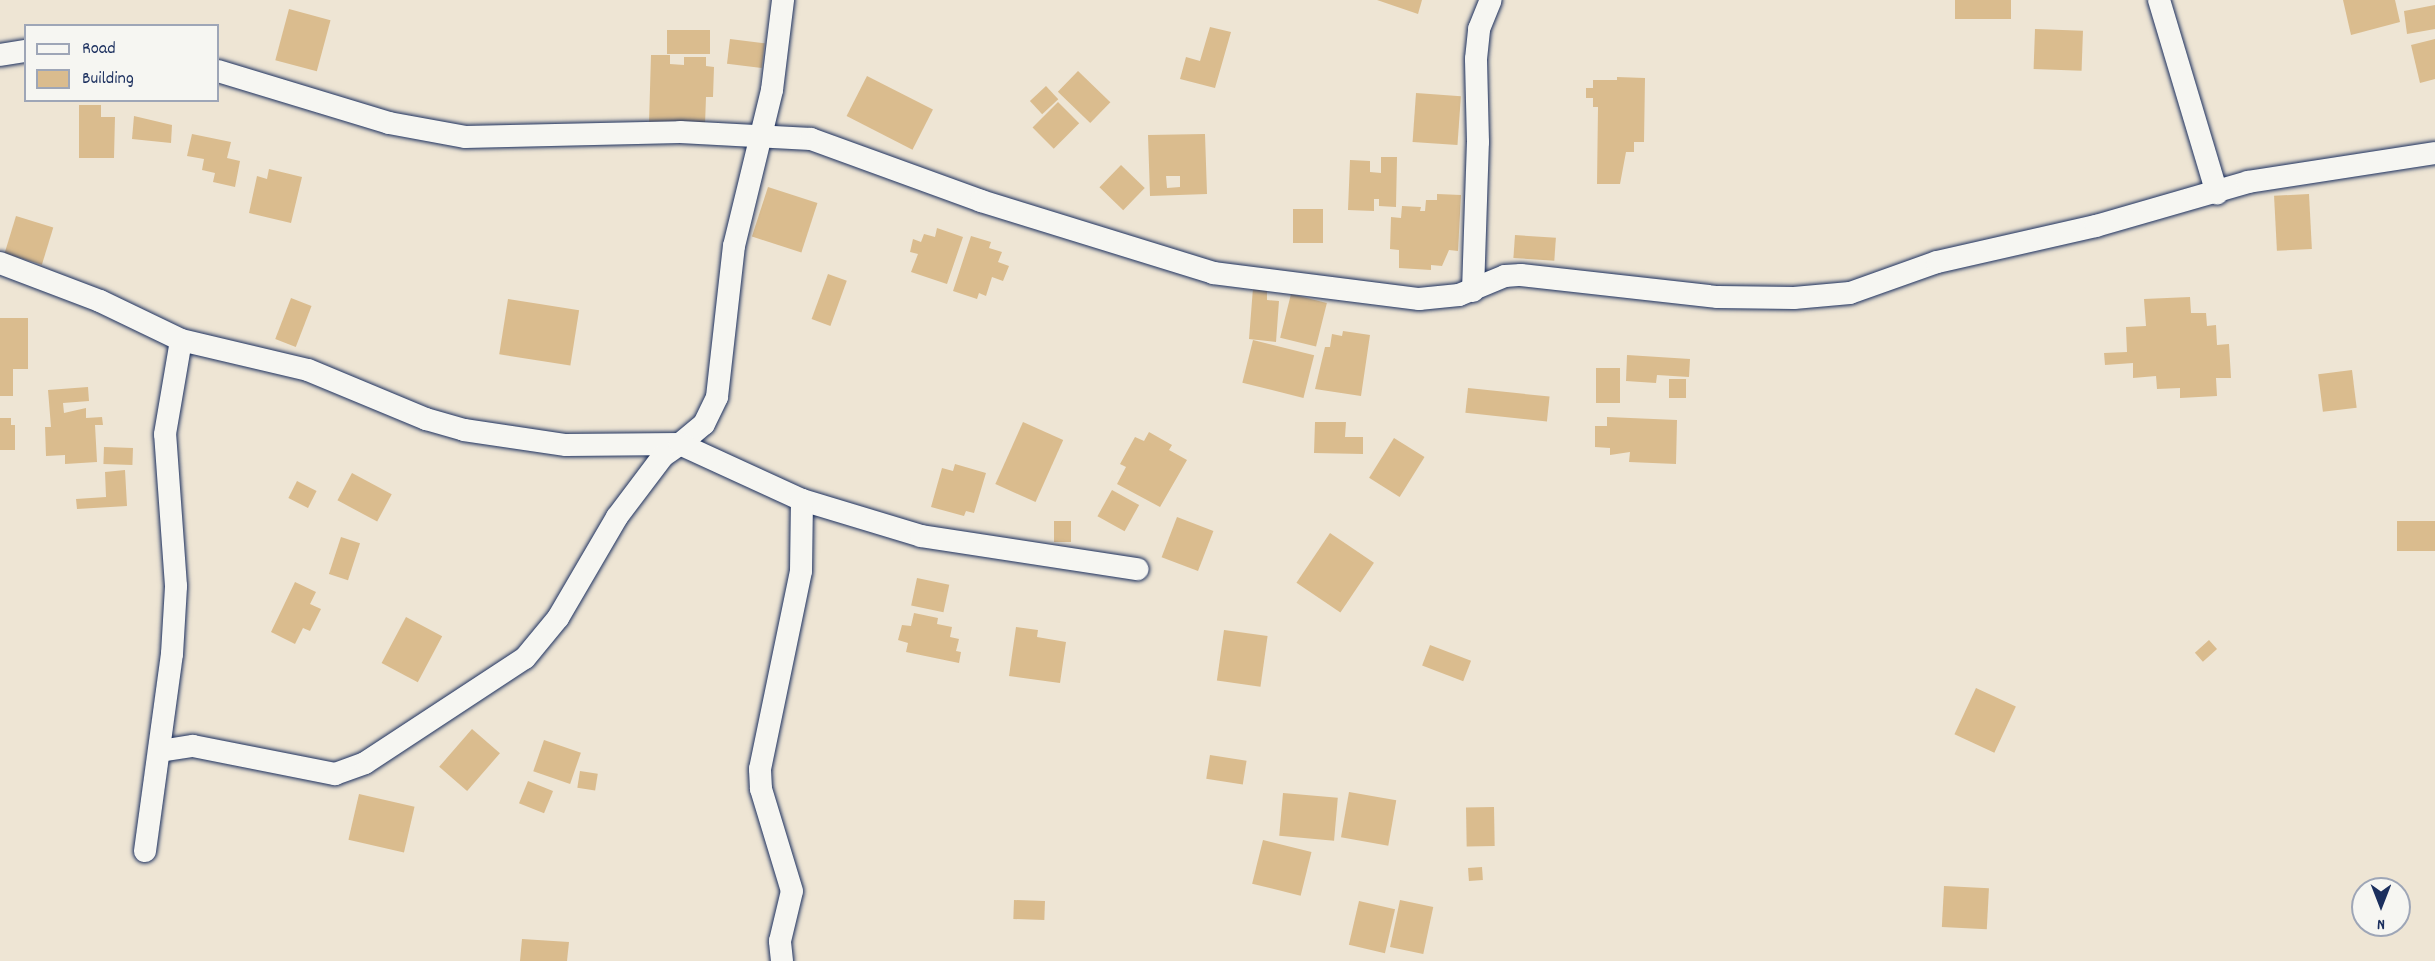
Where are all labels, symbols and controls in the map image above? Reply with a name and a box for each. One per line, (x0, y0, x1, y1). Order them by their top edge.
legend (24, 24, 219, 102)
text: Road (82, 37, 116, 62)
text: Building (82, 67, 134, 92)
north arrow (2351, 877, 2411, 937)
text: N (2377, 912, 2385, 935)

